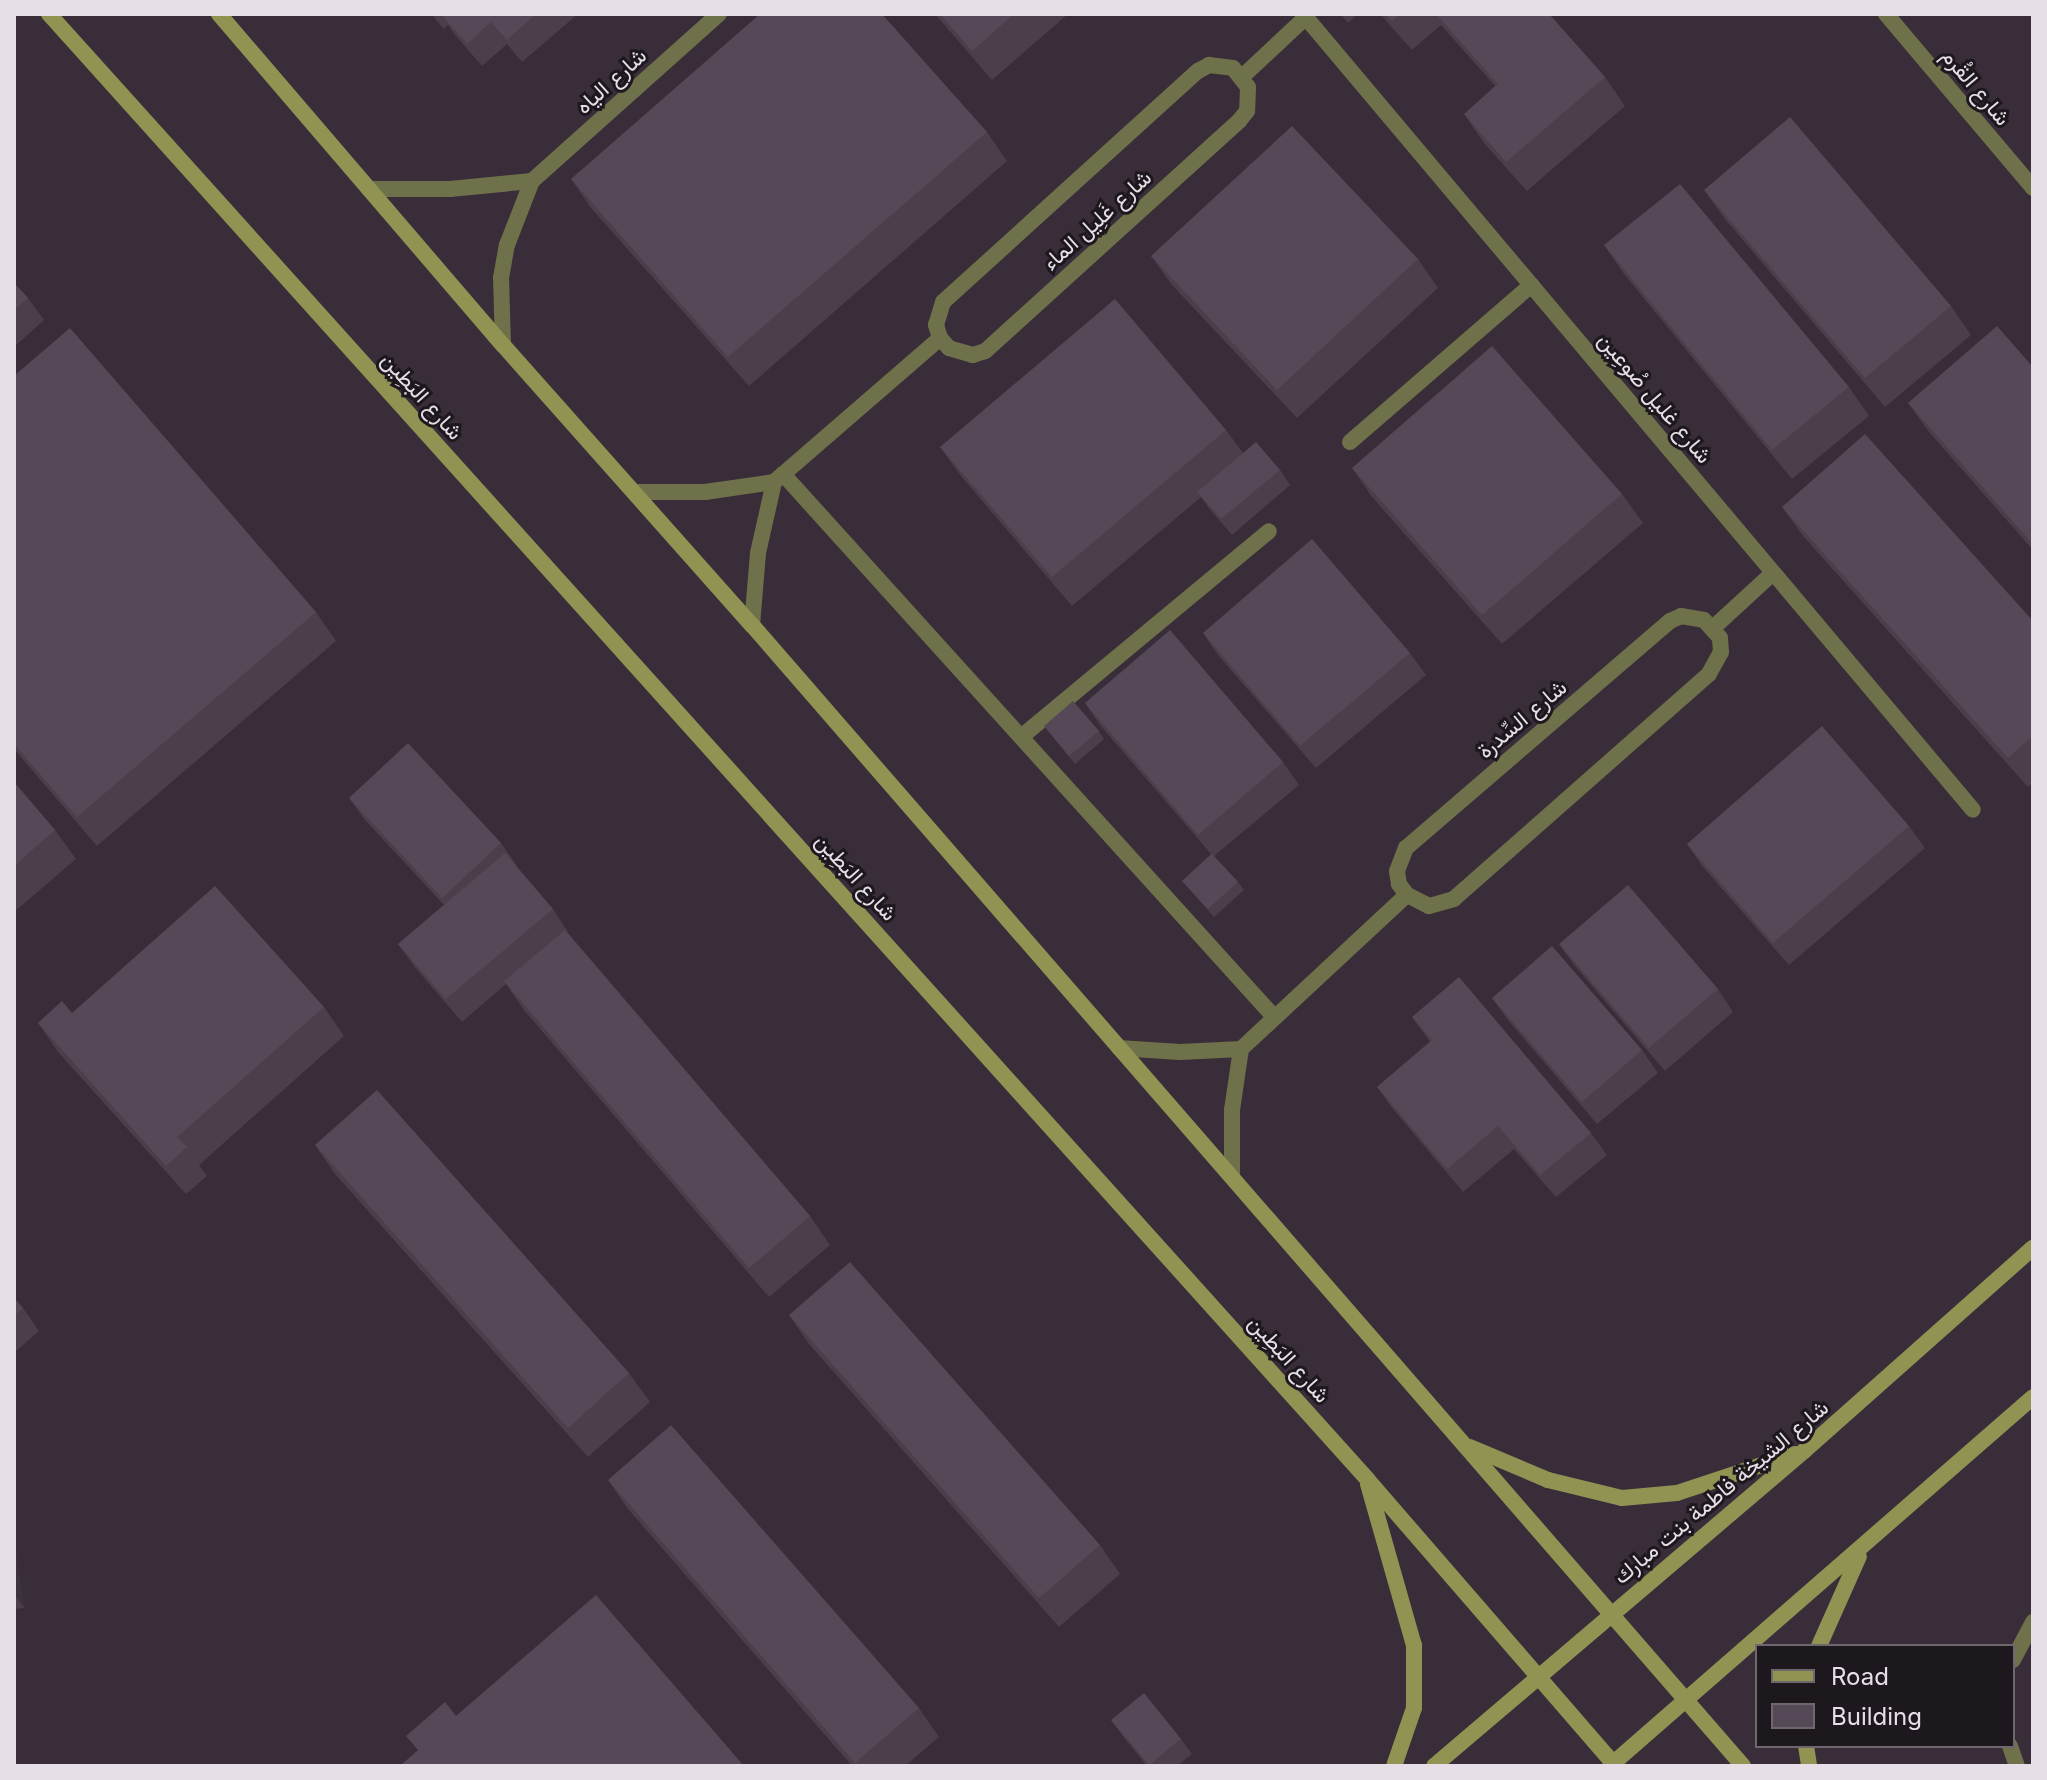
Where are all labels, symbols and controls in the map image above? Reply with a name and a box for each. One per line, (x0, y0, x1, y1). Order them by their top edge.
street label: شارع الياه (570, 42, 652, 120)
street label: شارع القُرم (1936, 43, 2016, 131)
street label: شارع غَلِيل الماء (1037, 164, 1157, 276)
street label: شارع غليل صُوعِين (1593, 327, 1717, 469)
street label: شارع البَطِين (376, 347, 468, 445)
street label: شارع السِّدرة (1472, 674, 1572, 764)
street label: شارع البَطِين (810, 828, 902, 926)
street label: شارع البَطِين (1243, 1310, 1335, 1408)
street label: شارع الشيخة فاطمة بنت مبارك (1608, 1394, 1834, 1590)
legend (1755, 1644, 2015, 1748)
text: Road (1831, 1662, 1889, 1691)
text: Building (1831, 1702, 1922, 1731)

